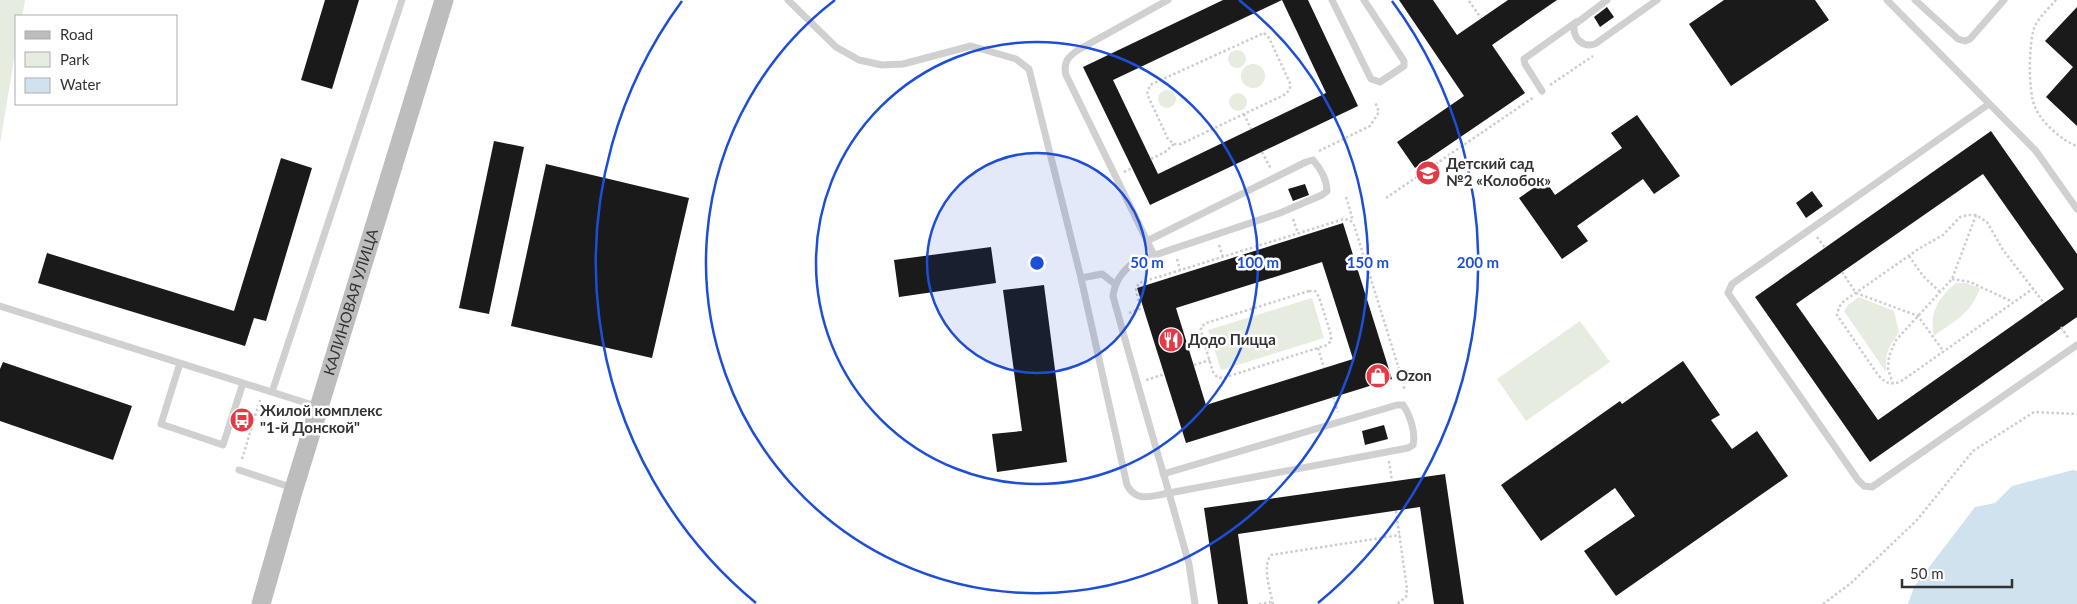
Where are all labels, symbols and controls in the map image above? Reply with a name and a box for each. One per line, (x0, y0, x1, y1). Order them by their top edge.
legend (15, 15, 178, 105)
text: Road (60, 25, 93, 43)
text: Park (60, 50, 90, 68)
text: Water (60, 75, 101, 93)
place label: Детский сад №2 «Колобок» (1446, 154, 1551, 189)
school or university icon: Детский сад №2 «Колобок» (1415, 160, 1441, 186)
street label: КАЛИНОВАЯ УЛИЦА (319, 226, 381, 377)
text: 50 m (1130, 253, 1164, 271)
text: 100 m (1237, 253, 1279, 271)
text: 150 m (1347, 253, 1389, 271)
text: 200 m (1457, 253, 1499, 271)
centre of rings (1028, 254, 1046, 272)
restaurant icon: Додо Пицца (1158, 327, 1184, 353)
place label: Додо Пицца (1188, 330, 1276, 348)
shop icon: Ozon (1365, 363, 1391, 389)
place label: Ozon (1396, 366, 1432, 384)
place label: Жилой комплекс "1-й Донской" (260, 401, 382, 436)
bus stop icon: Жилой комплекс "1-й Донской" (229, 407, 255, 433)
scale bar (1902, 556, 2012, 588)
text: 50 m (1910, 564, 1944, 582)

